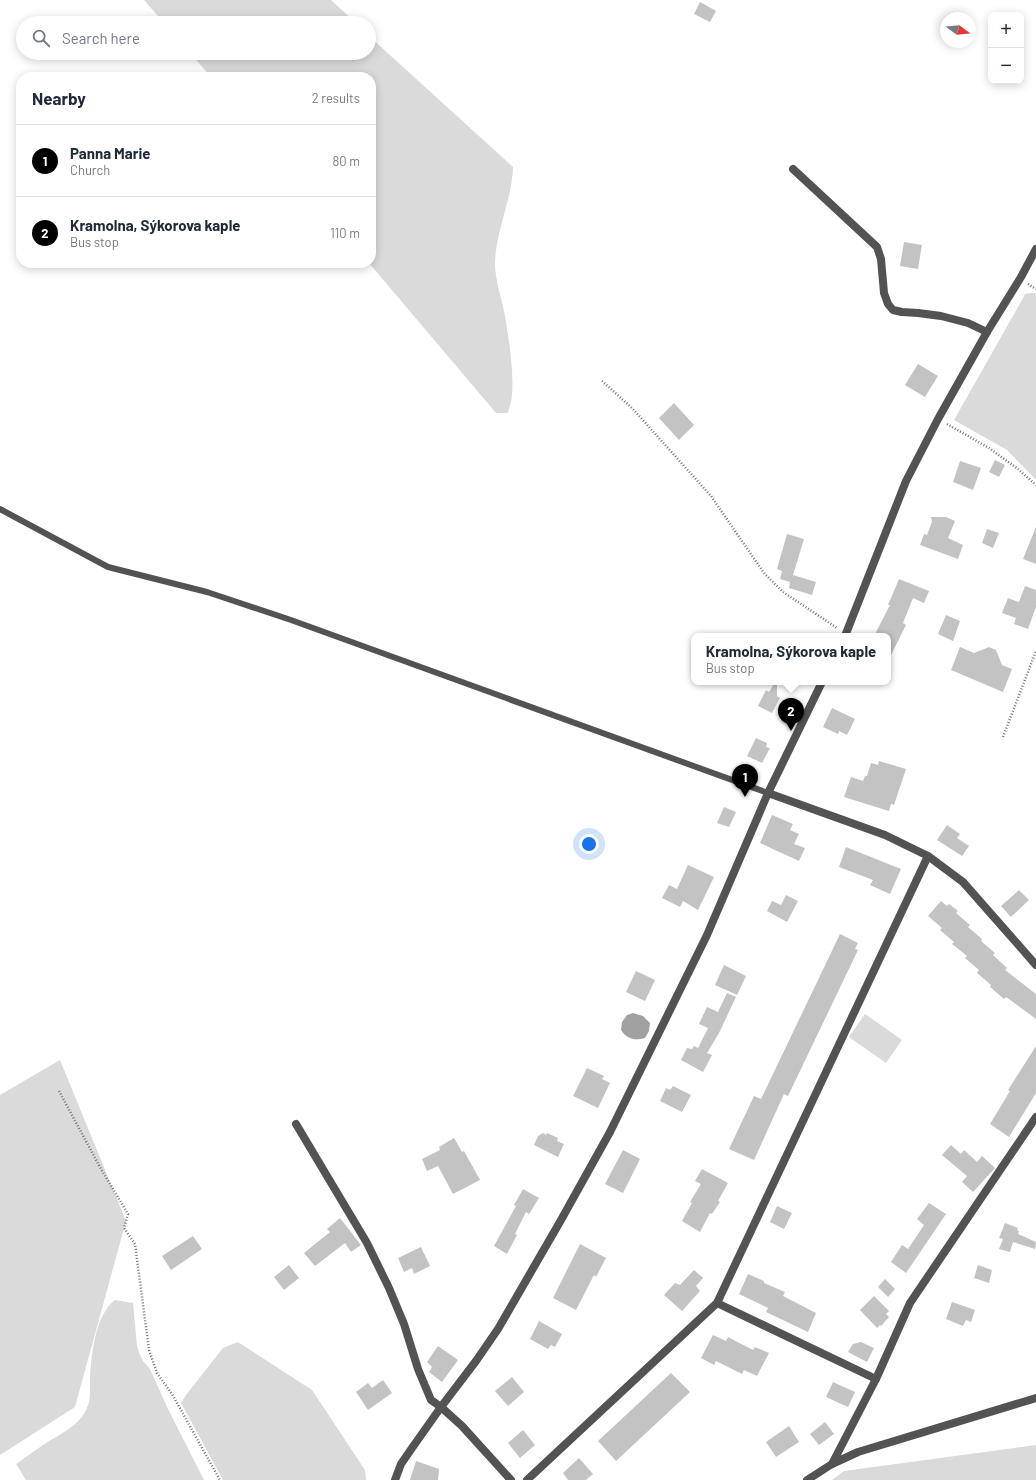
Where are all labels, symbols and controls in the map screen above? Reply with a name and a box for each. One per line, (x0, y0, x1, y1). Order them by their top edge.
north arrow (940, 12, 976, 48)
map controls (988, 12, 1024, 84)
button: + (988, 12, 1024, 48)
search box (16, 16, 376, 60)
icon: search (30, 27, 52, 49)
text: Search here (62, 29, 140, 47)
button: − (988, 48, 1024, 84)
text: Nearby (32, 88, 86, 108)
text: 2 results (312, 90, 360, 106)
text: Panna Marie (70, 144, 151, 162)
text: 1 (43, 153, 47, 169)
text: 80 m (333, 153, 360, 169)
text: Church (70, 162, 110, 178)
text: Kramolna, Sýkorova kaple (70, 216, 240, 234)
text: 2 (41, 225, 49, 241)
text: 110 m (330, 225, 360, 241)
text: Bus stop (70, 234, 119, 250)
popup (691, 633, 891, 685)
text: Kramolna, Sýkorova kaple (706, 642, 876, 660)
text: Bus stop (706, 660, 755, 676)
pin: 2 (778, 698, 804, 731)
pin: 1 (732, 764, 758, 797)
your location (579, 834, 599, 854)

